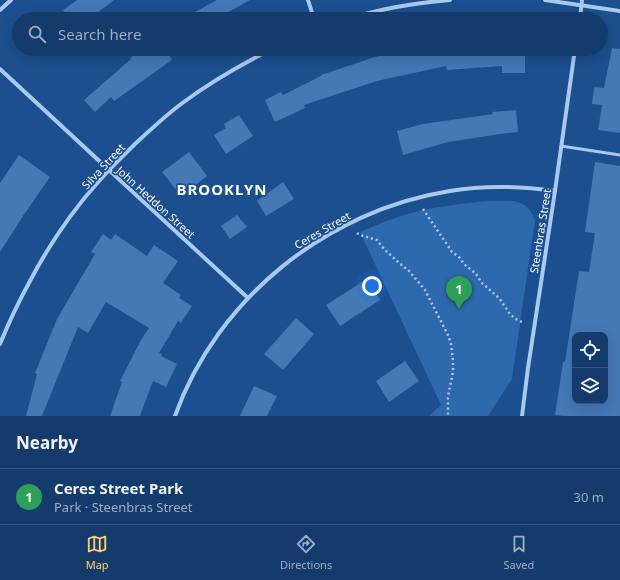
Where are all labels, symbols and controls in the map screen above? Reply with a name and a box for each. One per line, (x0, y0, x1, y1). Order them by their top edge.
search box (12, 12, 608, 56)
icon: search (26, 23, 48, 45)
text: Search here (58, 24, 141, 44)
street label: Silva Street (78, 140, 128, 192)
street label: John Heddon Street (113, 162, 199, 241)
district label: BROOKLYN (176, 179, 268, 199)
street label: Steenbras Street (526, 188, 554, 274)
street label: Ceres Street (291, 208, 353, 252)
your location (362, 276, 382, 296)
pin: 1 (446, 276, 472, 309)
map controls (572, 332, 608, 404)
button: locate (572, 332, 608, 368)
button: layers (572, 368, 608, 404)
text: Nearby (16, 431, 78, 454)
text: Ceres Street Park (54, 478, 183, 498)
text: 1 (25, 488, 33, 506)
text: 30 m (574, 488, 604, 506)
text: Park · Steenbras Street (54, 498, 193, 516)
tab: Map (86, 533, 109, 572)
tab: Directions (280, 533, 332, 572)
tab: Saved (504, 533, 534, 572)

